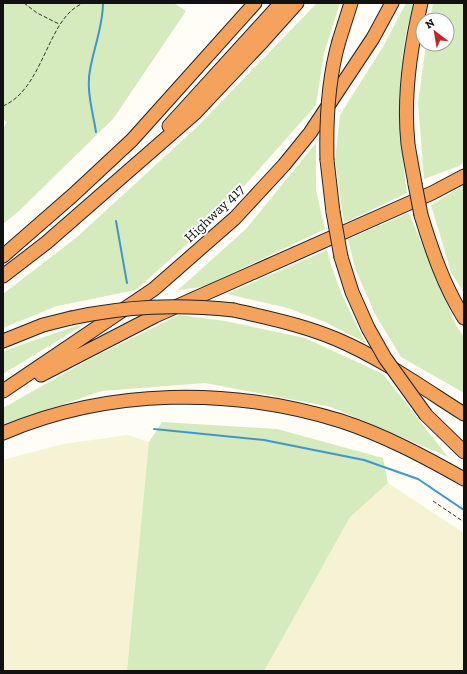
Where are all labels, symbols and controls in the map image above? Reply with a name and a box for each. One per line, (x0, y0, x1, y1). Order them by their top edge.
north arrow (415, 12, 455, 52)
text: N (423, 16, 438, 32)
street label: Highway 417 (181, 180, 248, 246)

